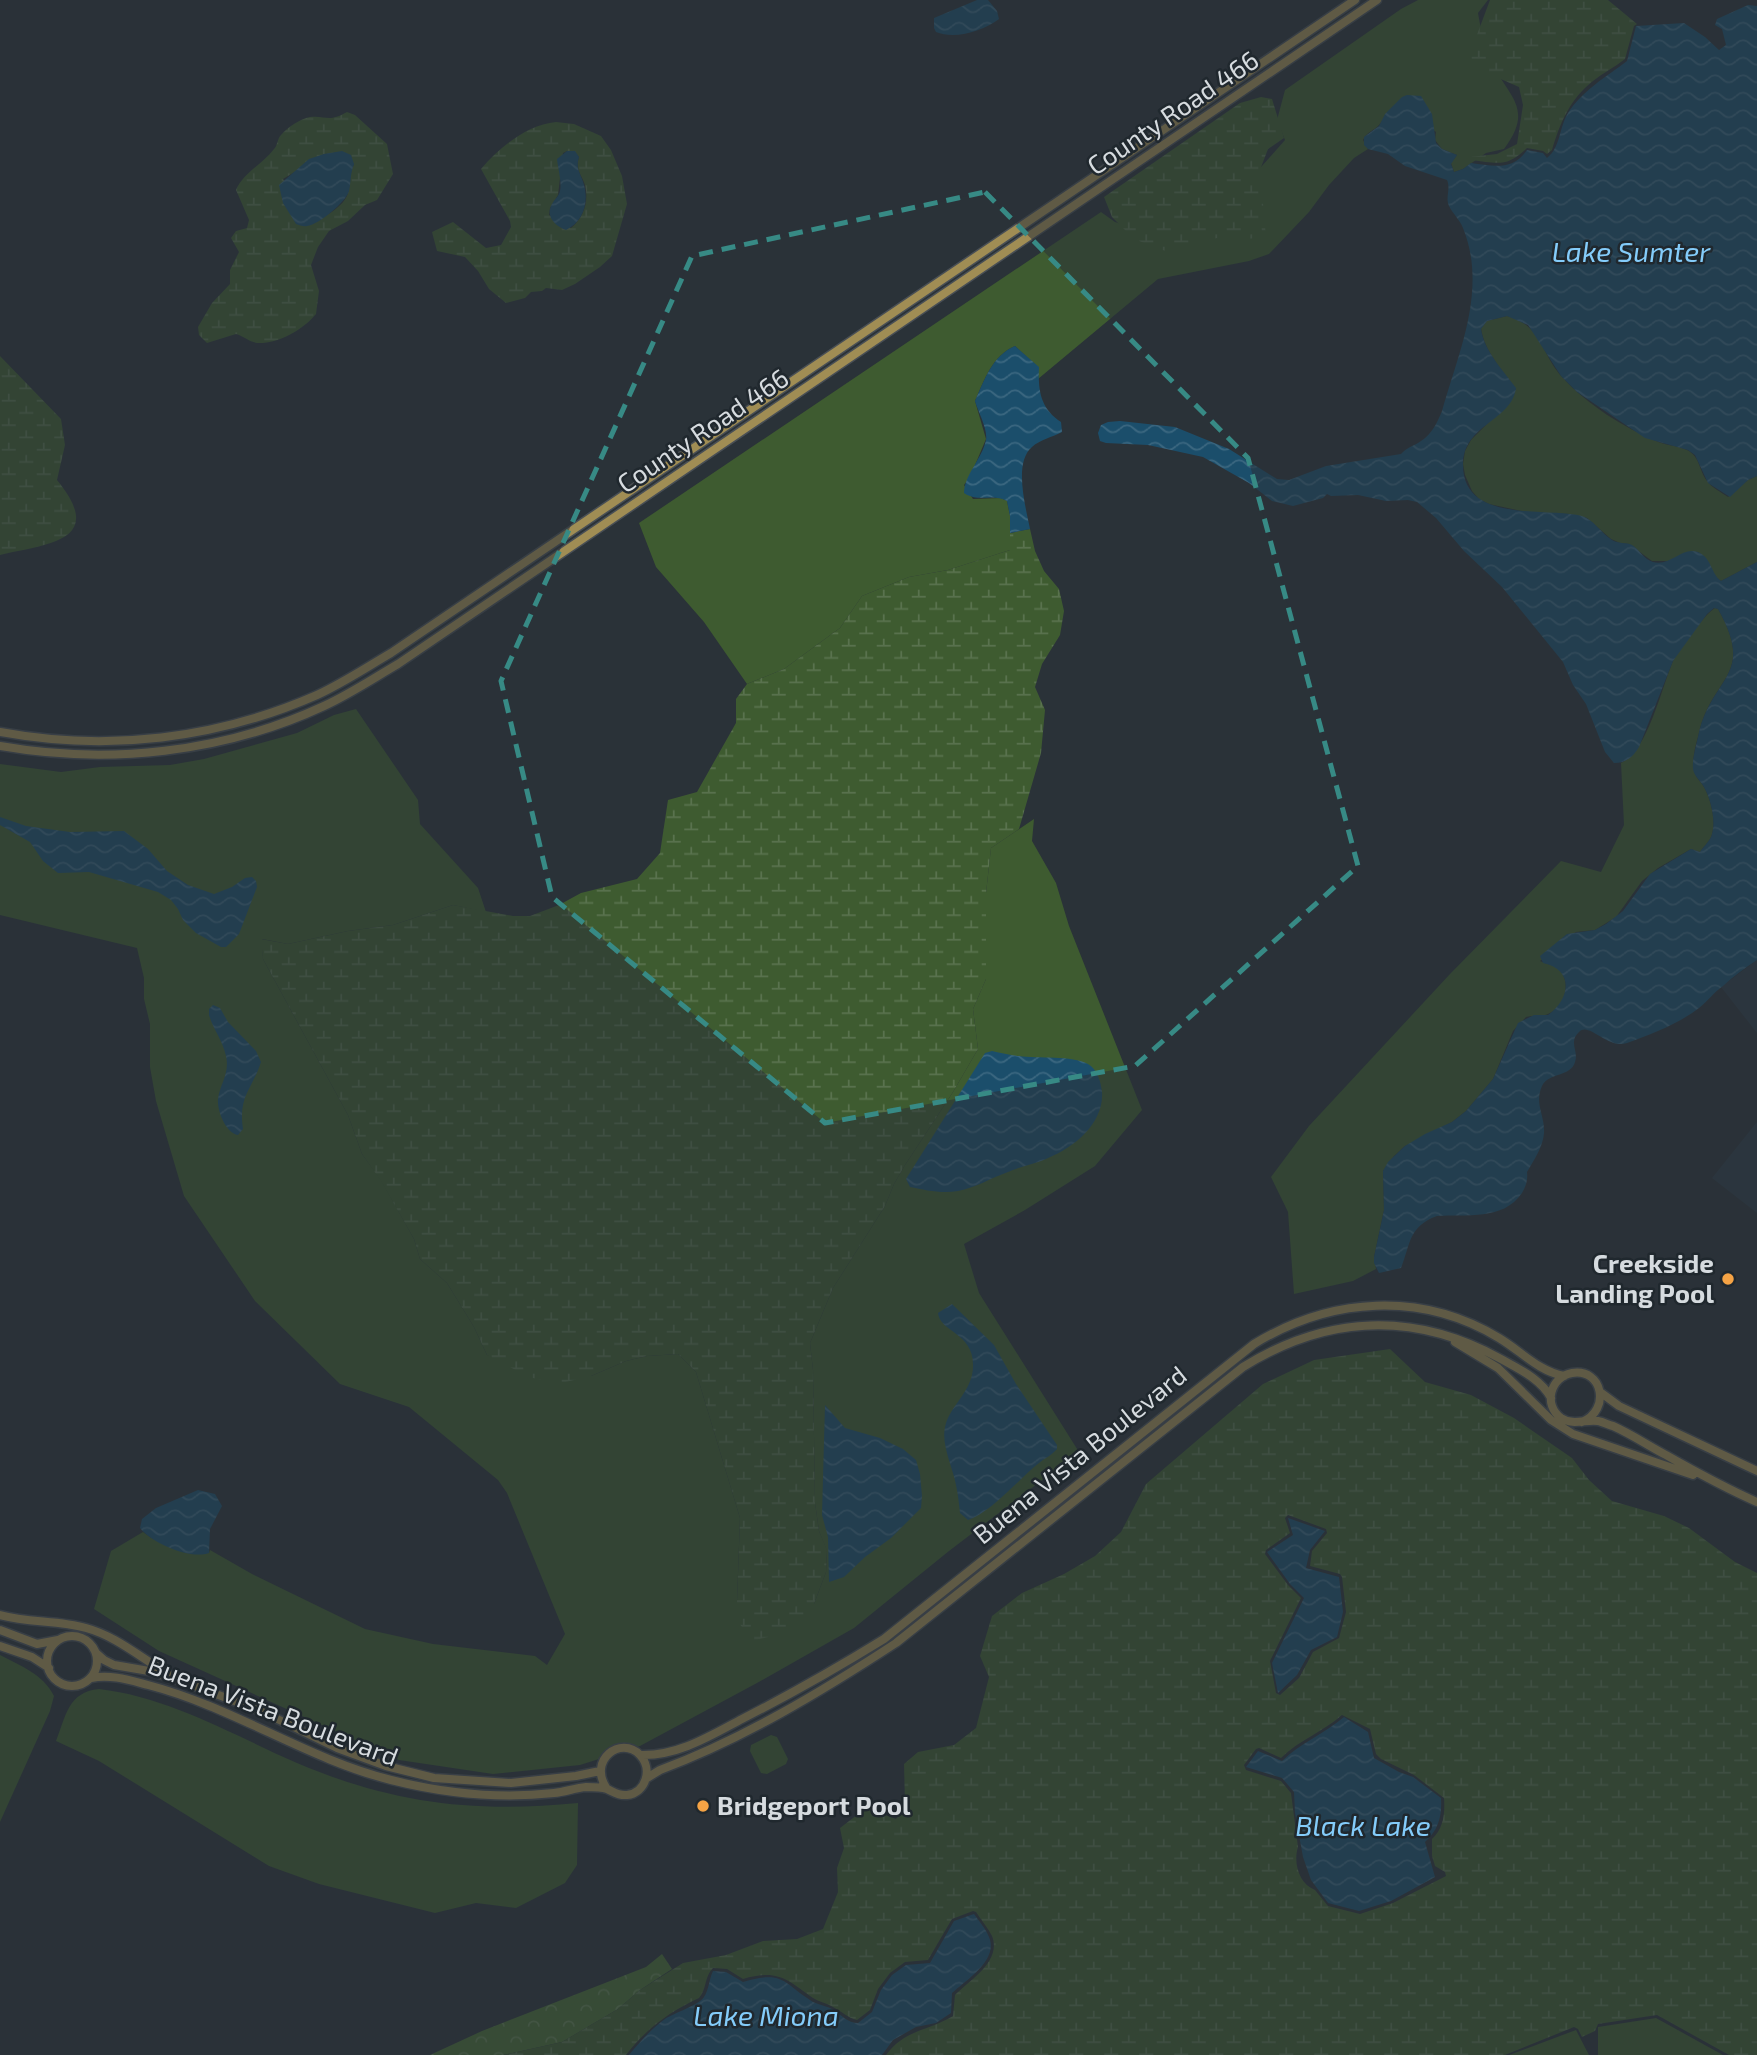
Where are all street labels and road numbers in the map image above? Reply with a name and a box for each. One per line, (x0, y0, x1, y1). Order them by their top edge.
street label: County Road 466 (1081, 43, 1264, 180)
street label: County Road 466 (611, 361, 794, 498)
street label: Buena Vista Boulevard (966, 1358, 1192, 1549)
street label: Buena Vista Boulevard (144, 1648, 403, 1772)

